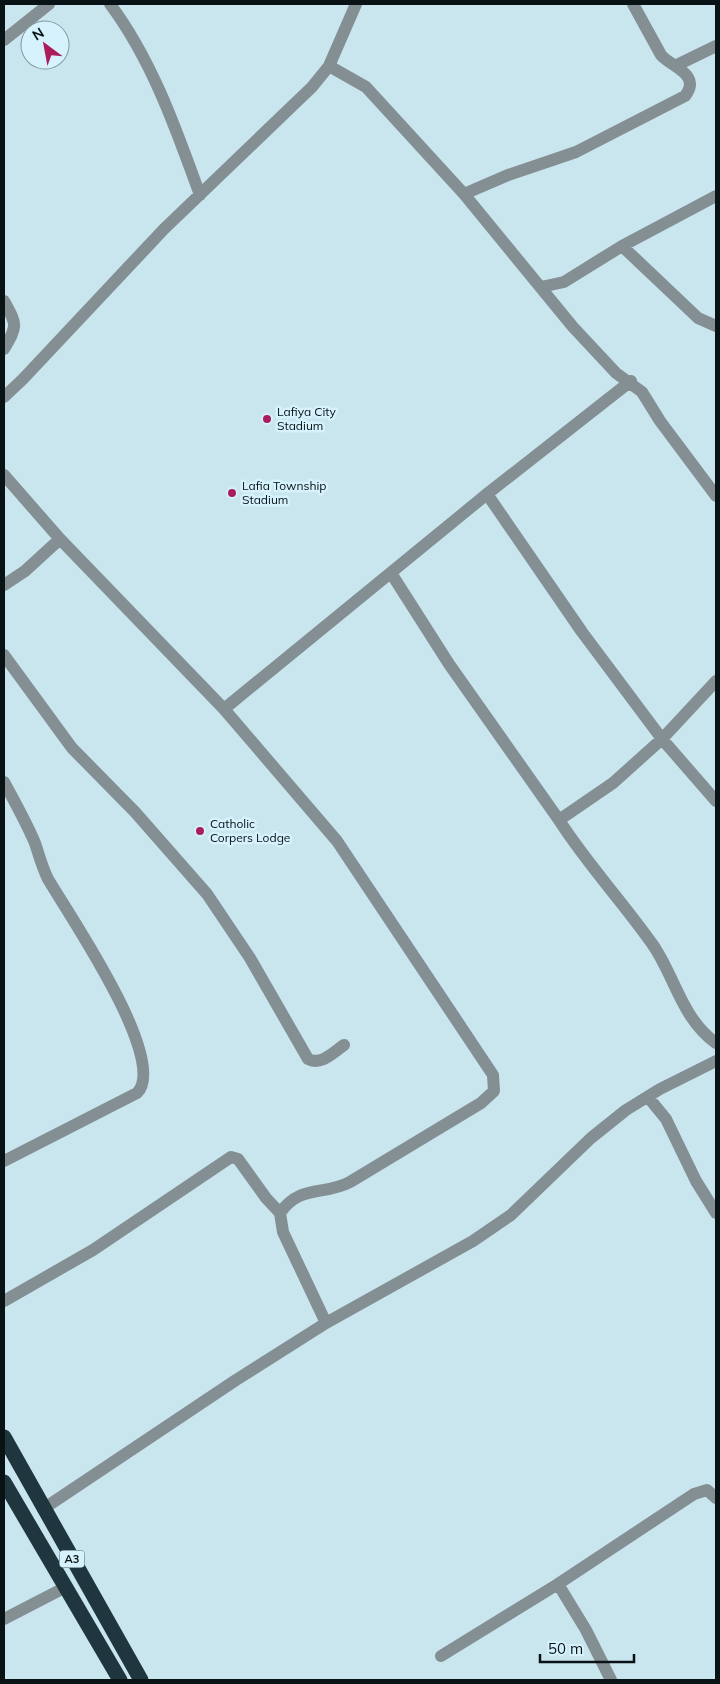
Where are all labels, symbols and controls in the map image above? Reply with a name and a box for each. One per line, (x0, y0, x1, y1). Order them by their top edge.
north arrow (20, 20, 70, 70)
text: N (29, 24, 47, 44)
place label: Lafiya City Stadium (277, 404, 337, 433)
marker: Lafiya City Stadium (261, 413, 273, 425)
place label: Lafia Township Stadium (242, 478, 327, 507)
marker: Lafia Township Stadium (226, 487, 238, 499)
place label: Catholic Corpers Lodge (210, 816, 290, 845)
marker: Catholic Corpers Lodge (194, 825, 206, 837)
road number: A3 (60, 1550, 84, 1568)
scale bar (540, 1632, 634, 1664)
text: 50 m (548, 1639, 583, 1658)

